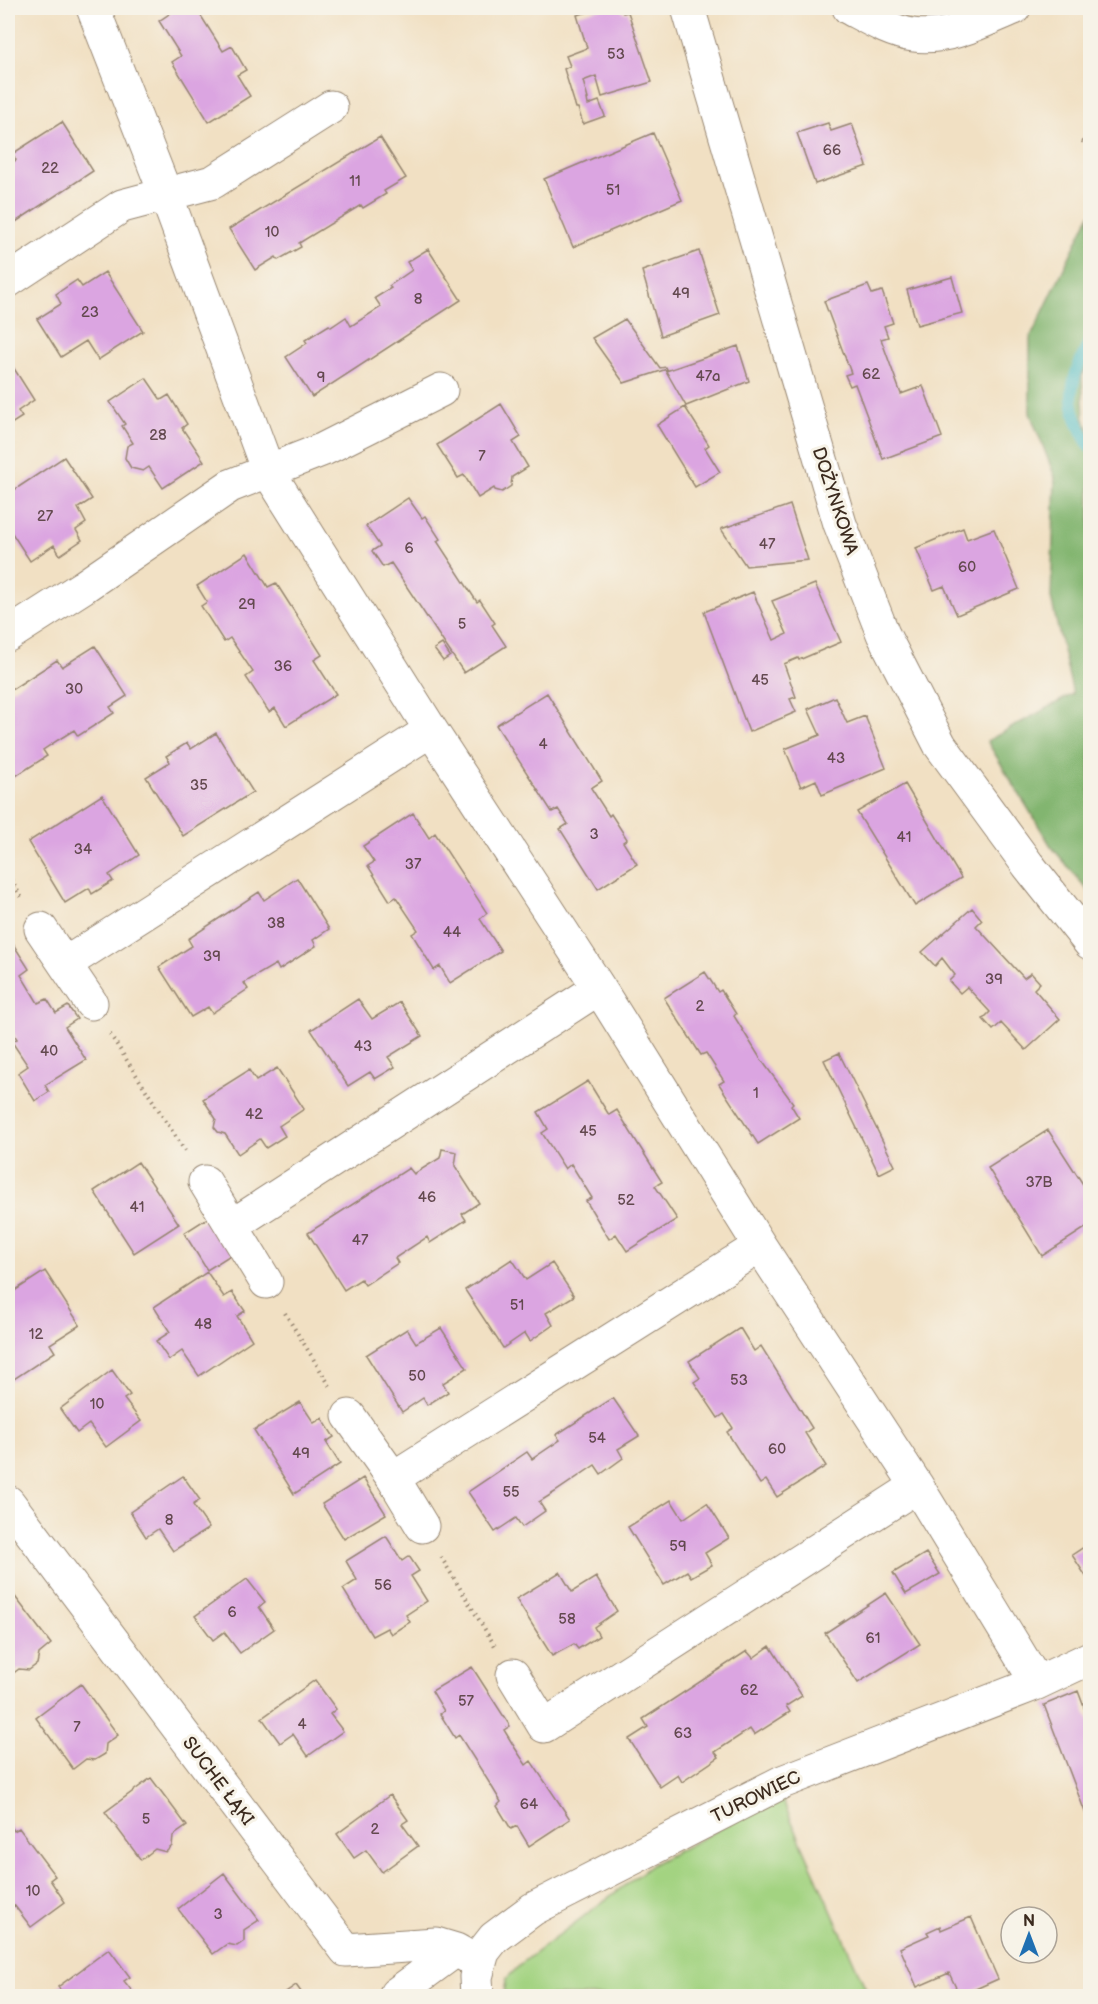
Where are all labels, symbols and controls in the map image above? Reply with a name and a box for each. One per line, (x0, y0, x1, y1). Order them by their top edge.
house number: 53 (607, 45, 625, 64)
house number: 66 (823, 141, 841, 160)
house number: 22 (41, 159, 59, 178)
house number: 11 (349, 172, 361, 191)
house number: 51 (606, 181, 620, 200)
house number: 10 (265, 223, 279, 242)
house number: 49 (672, 284, 690, 303)
house number: 8 (414, 290, 423, 309)
house number: 23 (81, 303, 99, 322)
house number: 62 (862, 365, 880, 384)
house number: 47a (695, 367, 721, 386)
house number: 9 (317, 368, 325, 387)
house number: 28 (149, 426, 167, 445)
street label: DOŻYNKOWA (808, 444, 863, 557)
house number: 7 (478, 447, 486, 466)
house number: 27 (37, 507, 54, 526)
house number: 47 (759, 535, 776, 554)
house number: 6 (404, 539, 414, 558)
house number: 60 (958, 558, 976, 577)
house number: 29 (238, 595, 256, 614)
house number: 5 (458, 615, 466, 634)
house number: 36 (274, 657, 292, 676)
house number: 45 (751, 671, 769, 690)
house number: 30 (65, 680, 83, 699)
house number: 4 (538, 735, 548, 754)
house number: 43 (827, 749, 845, 768)
house number: 35 (190, 776, 208, 795)
house number: 3 (589, 825, 599, 844)
house number: 41 (897, 828, 911, 847)
house number: 34 (74, 840, 92, 859)
house number: 37 (405, 855, 422, 874)
house number: 38 (267, 914, 285, 933)
house number: 44 (443, 923, 461, 942)
house number: 39 (203, 947, 221, 966)
house number: 39 (985, 970, 1003, 989)
house number: 2 (696, 997, 705, 1016)
house number: 43 (354, 1037, 372, 1056)
house number: 40 (40, 1042, 58, 1061)
house number: 1 (753, 1084, 759, 1103)
house number: 42 (245, 1105, 263, 1124)
house number: 45 (579, 1122, 597, 1141)
house number: 37B (1026, 1173, 1052, 1192)
house number: 46 (418, 1188, 436, 1207)
house number: 52 (617, 1191, 635, 1210)
house number: 41 (130, 1198, 144, 1217)
house number: 47 (352, 1231, 369, 1250)
house number: 51 (510, 1296, 524, 1315)
house number: 48 (194, 1315, 212, 1334)
house number: 12 (29, 1325, 43, 1344)
house number: 50 (408, 1367, 426, 1386)
house number: 53 (730, 1371, 748, 1390)
house number: 10 (90, 1395, 104, 1414)
house number: 54 (588, 1429, 606, 1448)
house number: 60 (768, 1440, 786, 1459)
house number: 49 (292, 1444, 310, 1463)
house number: 55 (502, 1483, 520, 1502)
house number: 8 (165, 1511, 174, 1530)
house number: 59 (669, 1537, 687, 1556)
house number: 56 (374, 1576, 392, 1595)
house number: 6 (227, 1603, 237, 1622)
house number: 58 (558, 1610, 576, 1629)
house number: 61 (866, 1629, 880, 1648)
house number: 62 (740, 1681, 758, 1700)
house number: 57 (458, 1692, 475, 1711)
house number: 4 (297, 1715, 307, 1734)
house number: 7 (73, 1718, 81, 1737)
house number: 63 (674, 1724, 692, 1743)
street label: SUCHE ŁĄKI (178, 1733, 258, 1829)
street label: TUROWIEC (708, 1766, 804, 1828)
house number: 64 (520, 1795, 538, 1814)
house number: 5 (142, 1810, 150, 1829)
house number: 2 (371, 1820, 380, 1839)
house number: 10 (26, 1882, 40, 1901)
house number: 3 (213, 1905, 223, 1924)
north arrow (999, 1905, 1059, 1965)
text: N (1023, 1912, 1035, 1931)

